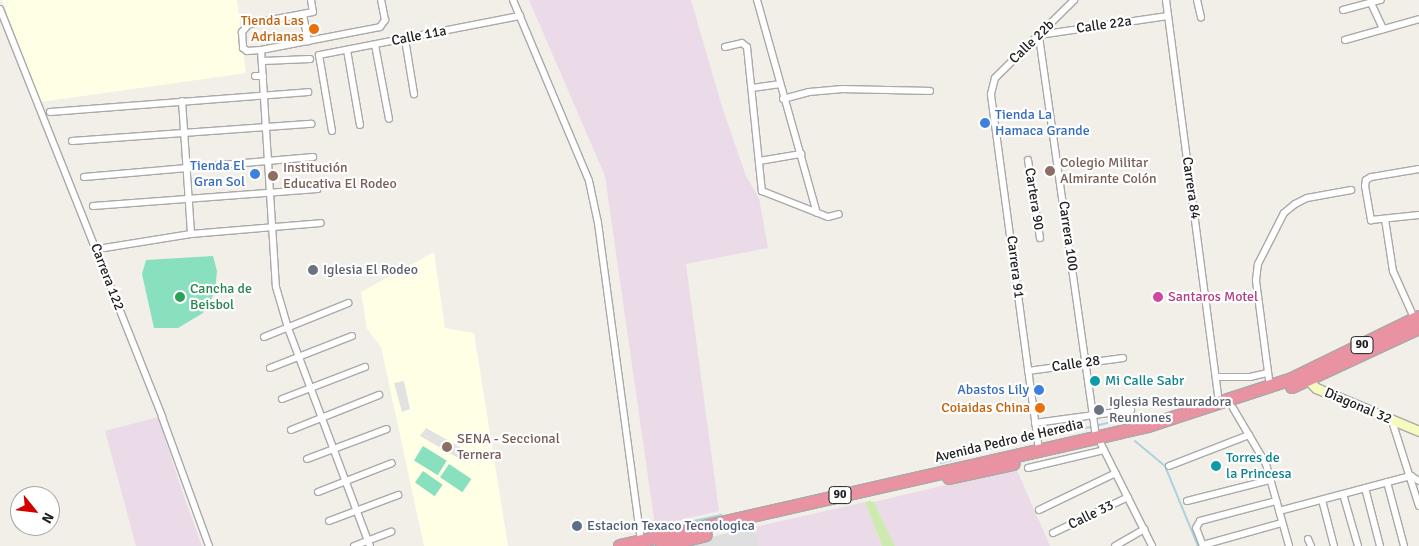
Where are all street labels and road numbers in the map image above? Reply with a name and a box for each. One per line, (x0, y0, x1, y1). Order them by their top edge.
street label: Calle 22a (1075, 13, 1133, 37)
street label: Calle 22b (1006, 17, 1058, 67)
street label: Calle 11a (390, 22, 448, 50)
street label: Carrera 84 (1178, 156, 1204, 220)
street label: Cartera 90 (1021, 167, 1047, 231)
street label: Carrera 100 (1055, 200, 1081, 272)
street label: Carrera 91 (1003, 235, 1027, 299)
street label: Carrera 122 (87, 241, 127, 313)
road number: 90 (1350, 336, 1374, 354)
street label: Calle 28 (1051, 352, 1101, 376)
street label: Diagonal 32 (1322, 384, 1394, 428)
street label: Avenida Pedro de Heredia (933, 416, 1085, 466)
road number: 90 (828, 486, 852, 504)
street label: Calle 33 (1065, 497, 1117, 533)

